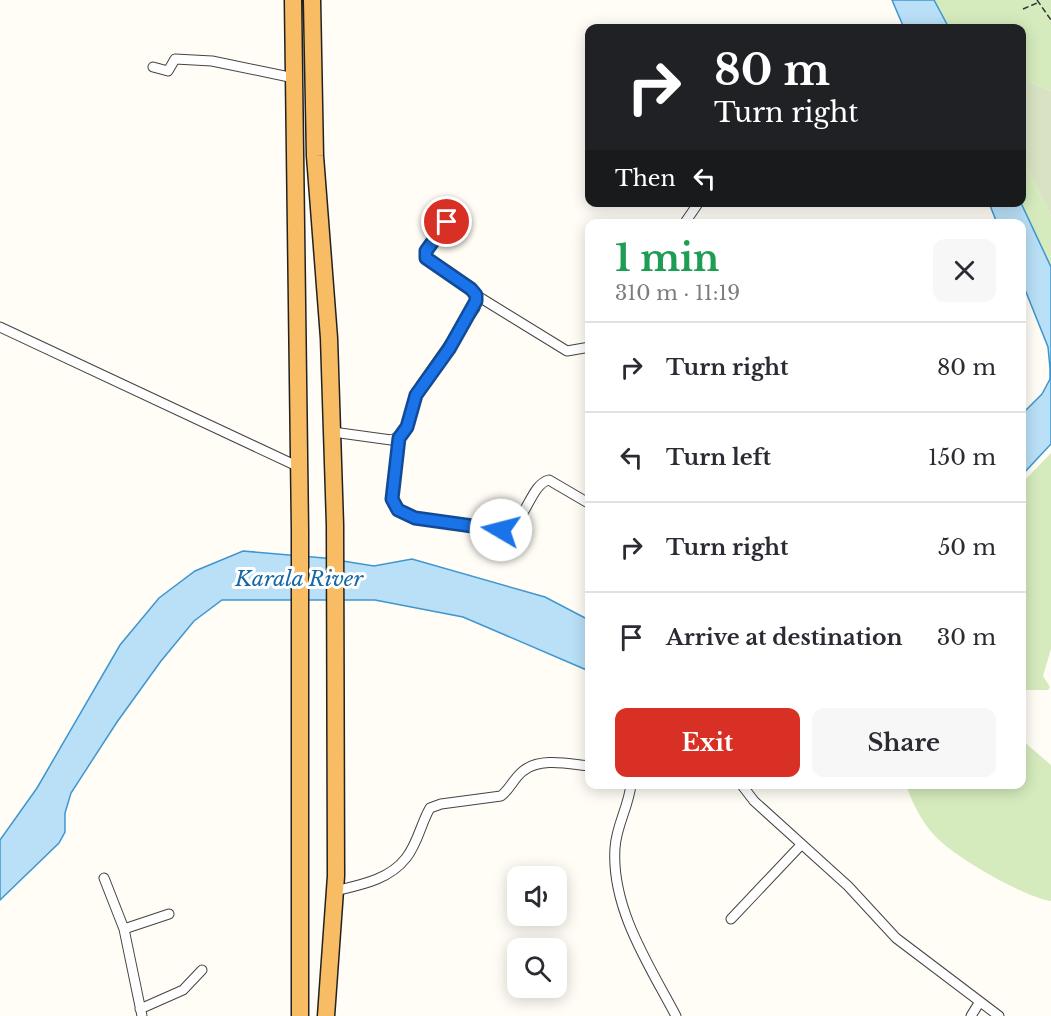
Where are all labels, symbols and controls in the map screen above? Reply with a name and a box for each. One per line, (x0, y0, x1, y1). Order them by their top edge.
text: 80 m (714, 44, 830, 96)
icon: right (615, 48, 693, 126)
text: Turn right (714, 96, 858, 129)
icon: left (688, 162, 721, 195)
text: Then (615, 165, 676, 192)
pin (421, 196, 472, 247)
icon: arrive (430, 205, 463, 238)
text: 1 min (615, 236, 719, 281)
button: close (933, 239, 996, 302)
text: 310 m · 11:19 (615, 281, 740, 305)
icon: right (615, 351, 648, 384)
text: Turn right (666, 354, 788, 381)
text: 80 m (937, 354, 996, 381)
icon: left (615, 441, 648, 474)
text: Turn left (666, 444, 771, 471)
text: 150 m (928, 444, 996, 471)
position arrow (469, 498, 533, 562)
icon: right (615, 531, 648, 564)
text: Turn right (666, 534, 788, 561)
text: 50 m (938, 534, 996, 561)
water label: Karala River (234, 566, 364, 592)
icon: arrive (615, 621, 648, 654)
text: Arrive at destination (666, 624, 903, 651)
text: 30 m (937, 624, 996, 651)
button: Exit (615, 708, 800, 777)
button: Share (812, 708, 996, 777)
map controls (507, 866, 567, 998)
button: sound (507, 866, 567, 926)
button: search (507, 938, 567, 998)

